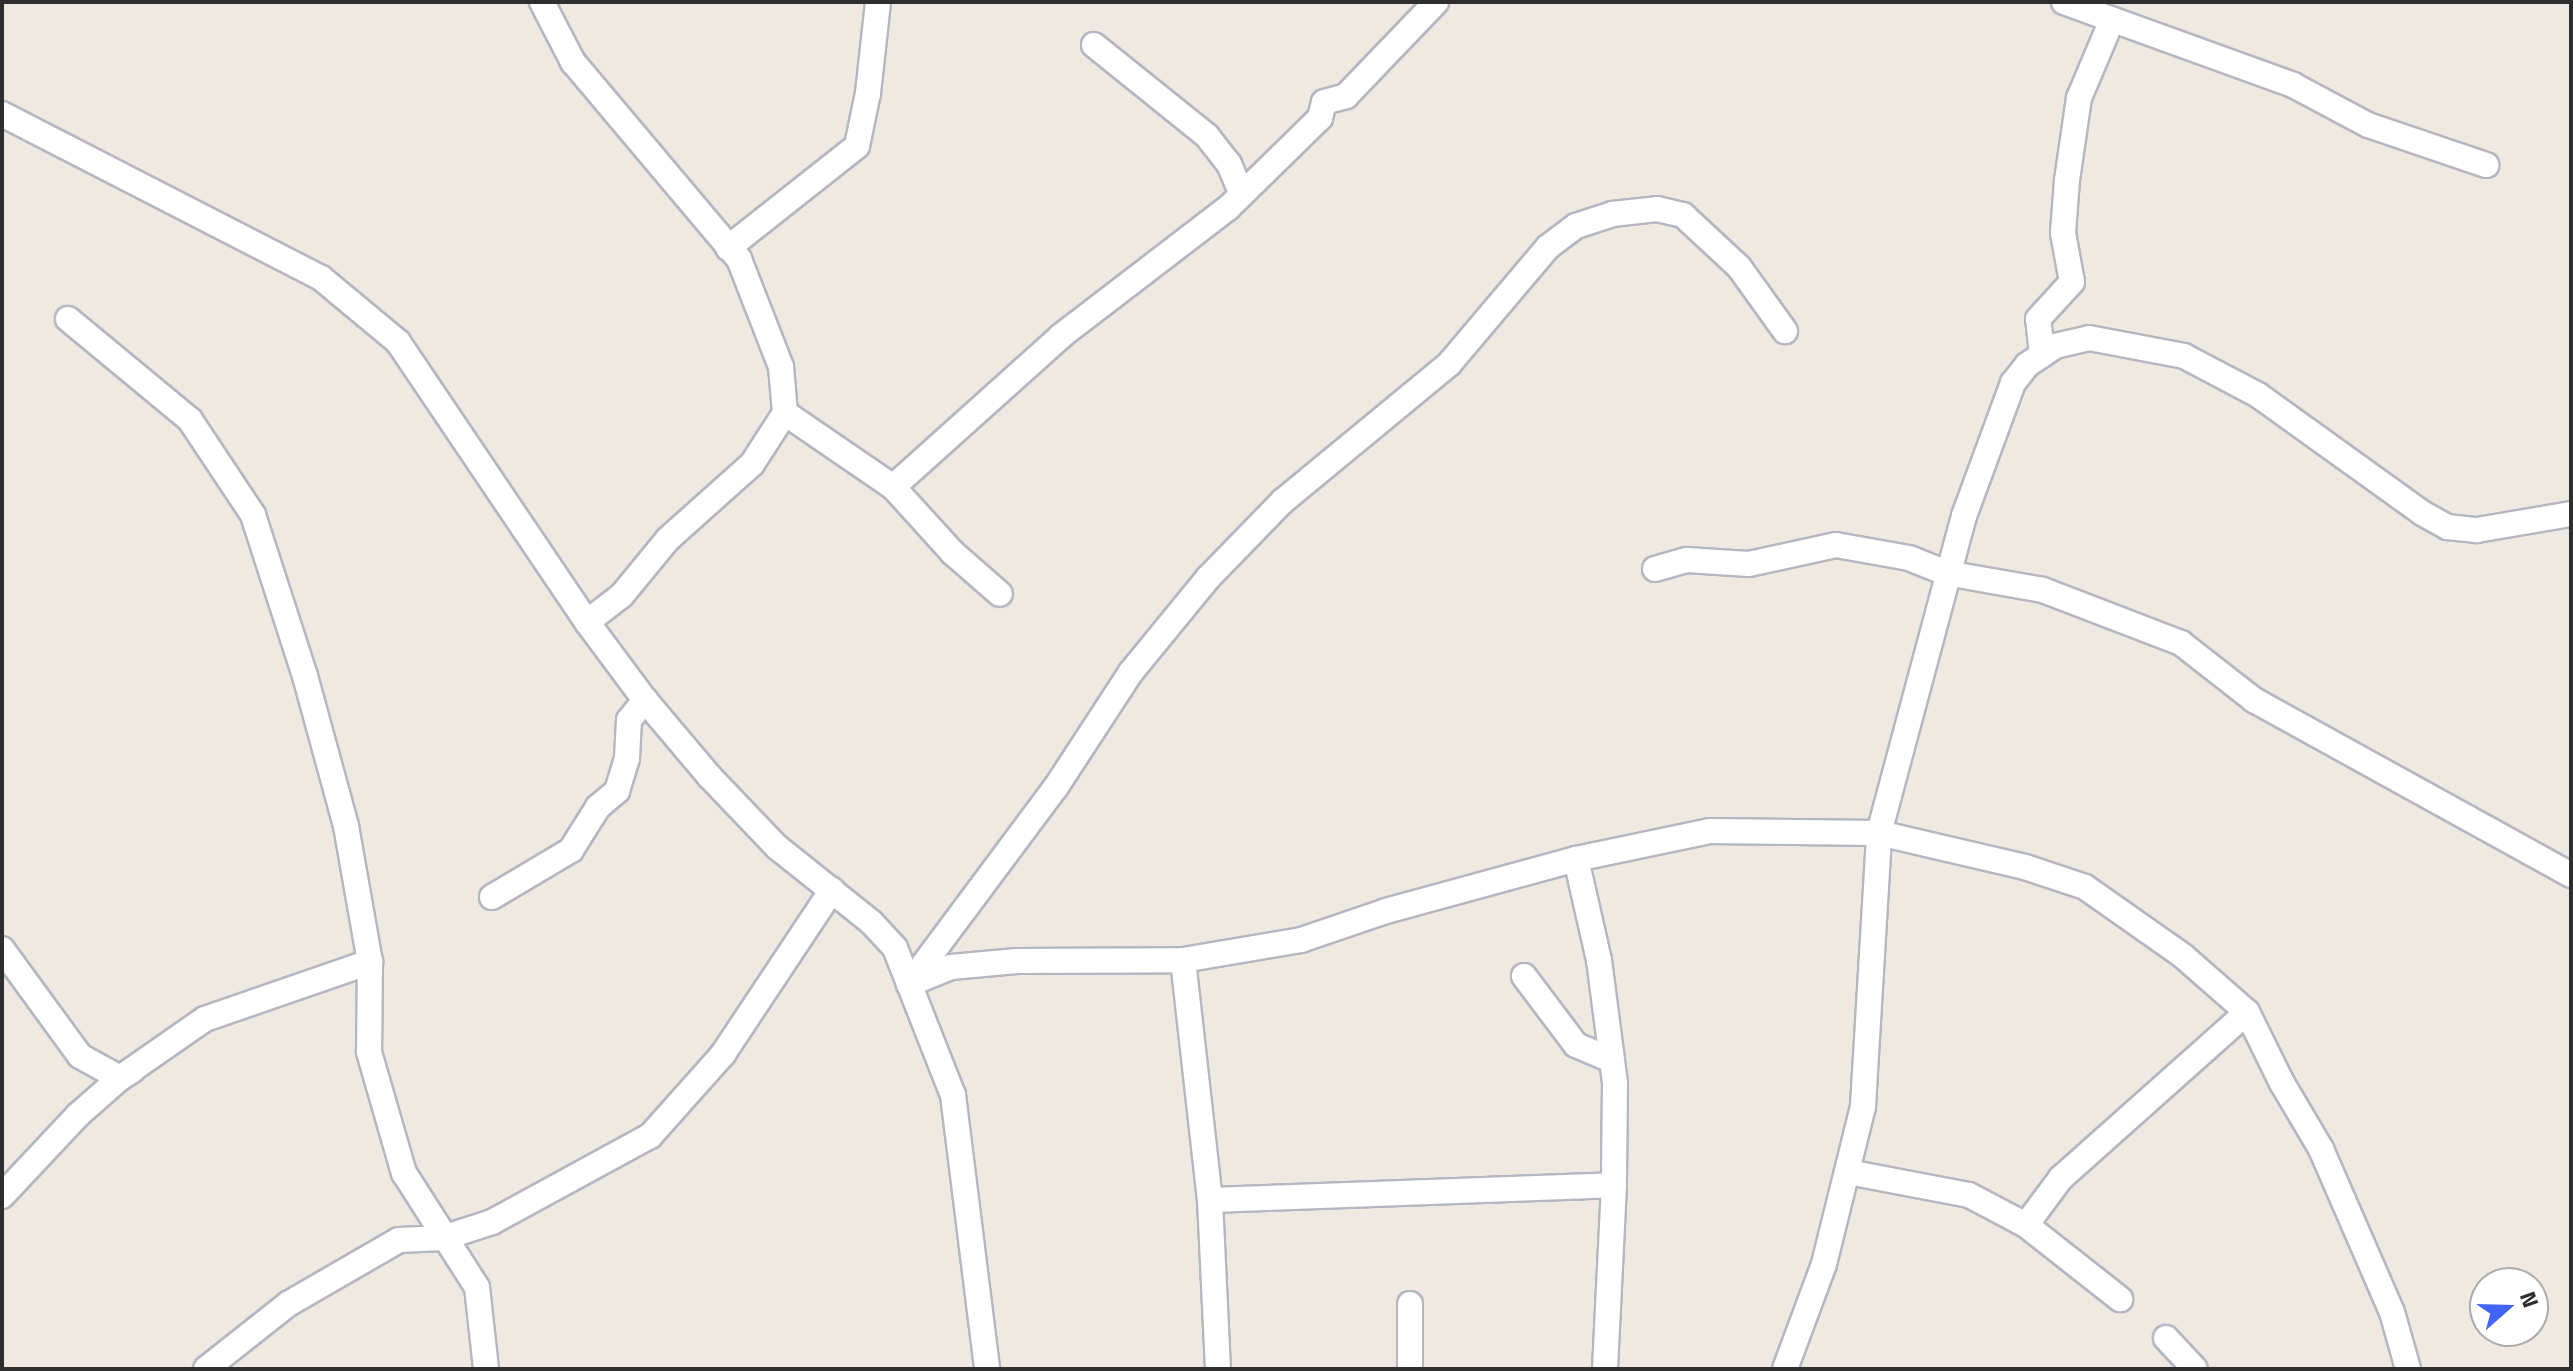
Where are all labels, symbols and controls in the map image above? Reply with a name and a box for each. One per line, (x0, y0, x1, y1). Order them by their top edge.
north arrow (2469, 1267, 2549, 1347)
text: N (2511, 1286, 2548, 1312)

